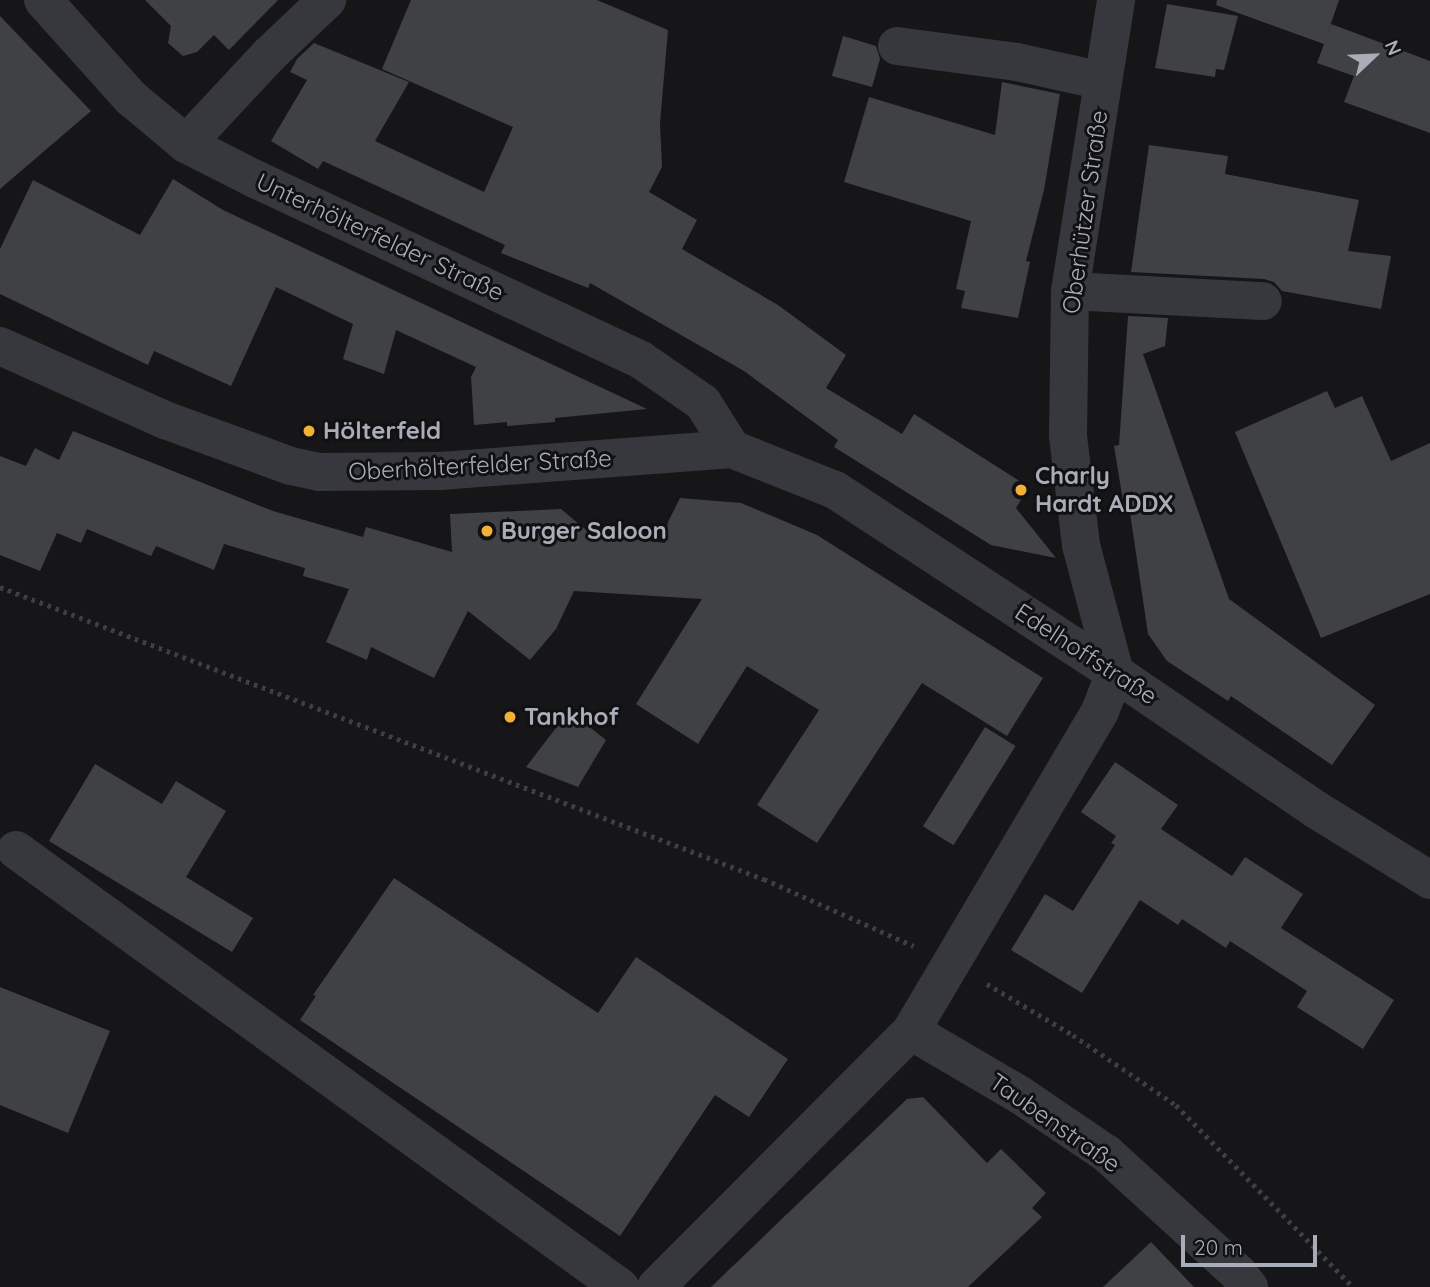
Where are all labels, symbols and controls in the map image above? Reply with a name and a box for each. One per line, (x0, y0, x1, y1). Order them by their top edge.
north arrow (1339, 21, 1409, 91)
text: N (1380, 37, 1407, 59)
street label: Oberhützer Straße (1056, 109, 1114, 315)
street label: Unterhölterfelder Straße (252, 167, 508, 307)
place label: Hölterfeld (323, 417, 441, 445)
marker: Hölterfeld (301, 423, 317, 439)
street label: Oberhölterfelder Straße (348, 444, 612, 486)
place label: Charly Hardt ADDX (1035, 462, 1173, 518)
marker: Charly Hardt ADDX (1013, 482, 1029, 498)
place label: Burger Saloon (501, 517, 667, 545)
marker: Burger Saloon (479, 523, 495, 539)
street label: Edelhoffstraße (1010, 597, 1162, 711)
place label: Tankhof (524, 703, 619, 731)
marker: Tankhof (502, 709, 518, 725)
street label: Taubenstraße (984, 1067, 1126, 1179)
scale bar (1185, 1220, 1322, 1264)
text: 20 m (1194, 1234, 1243, 1260)

